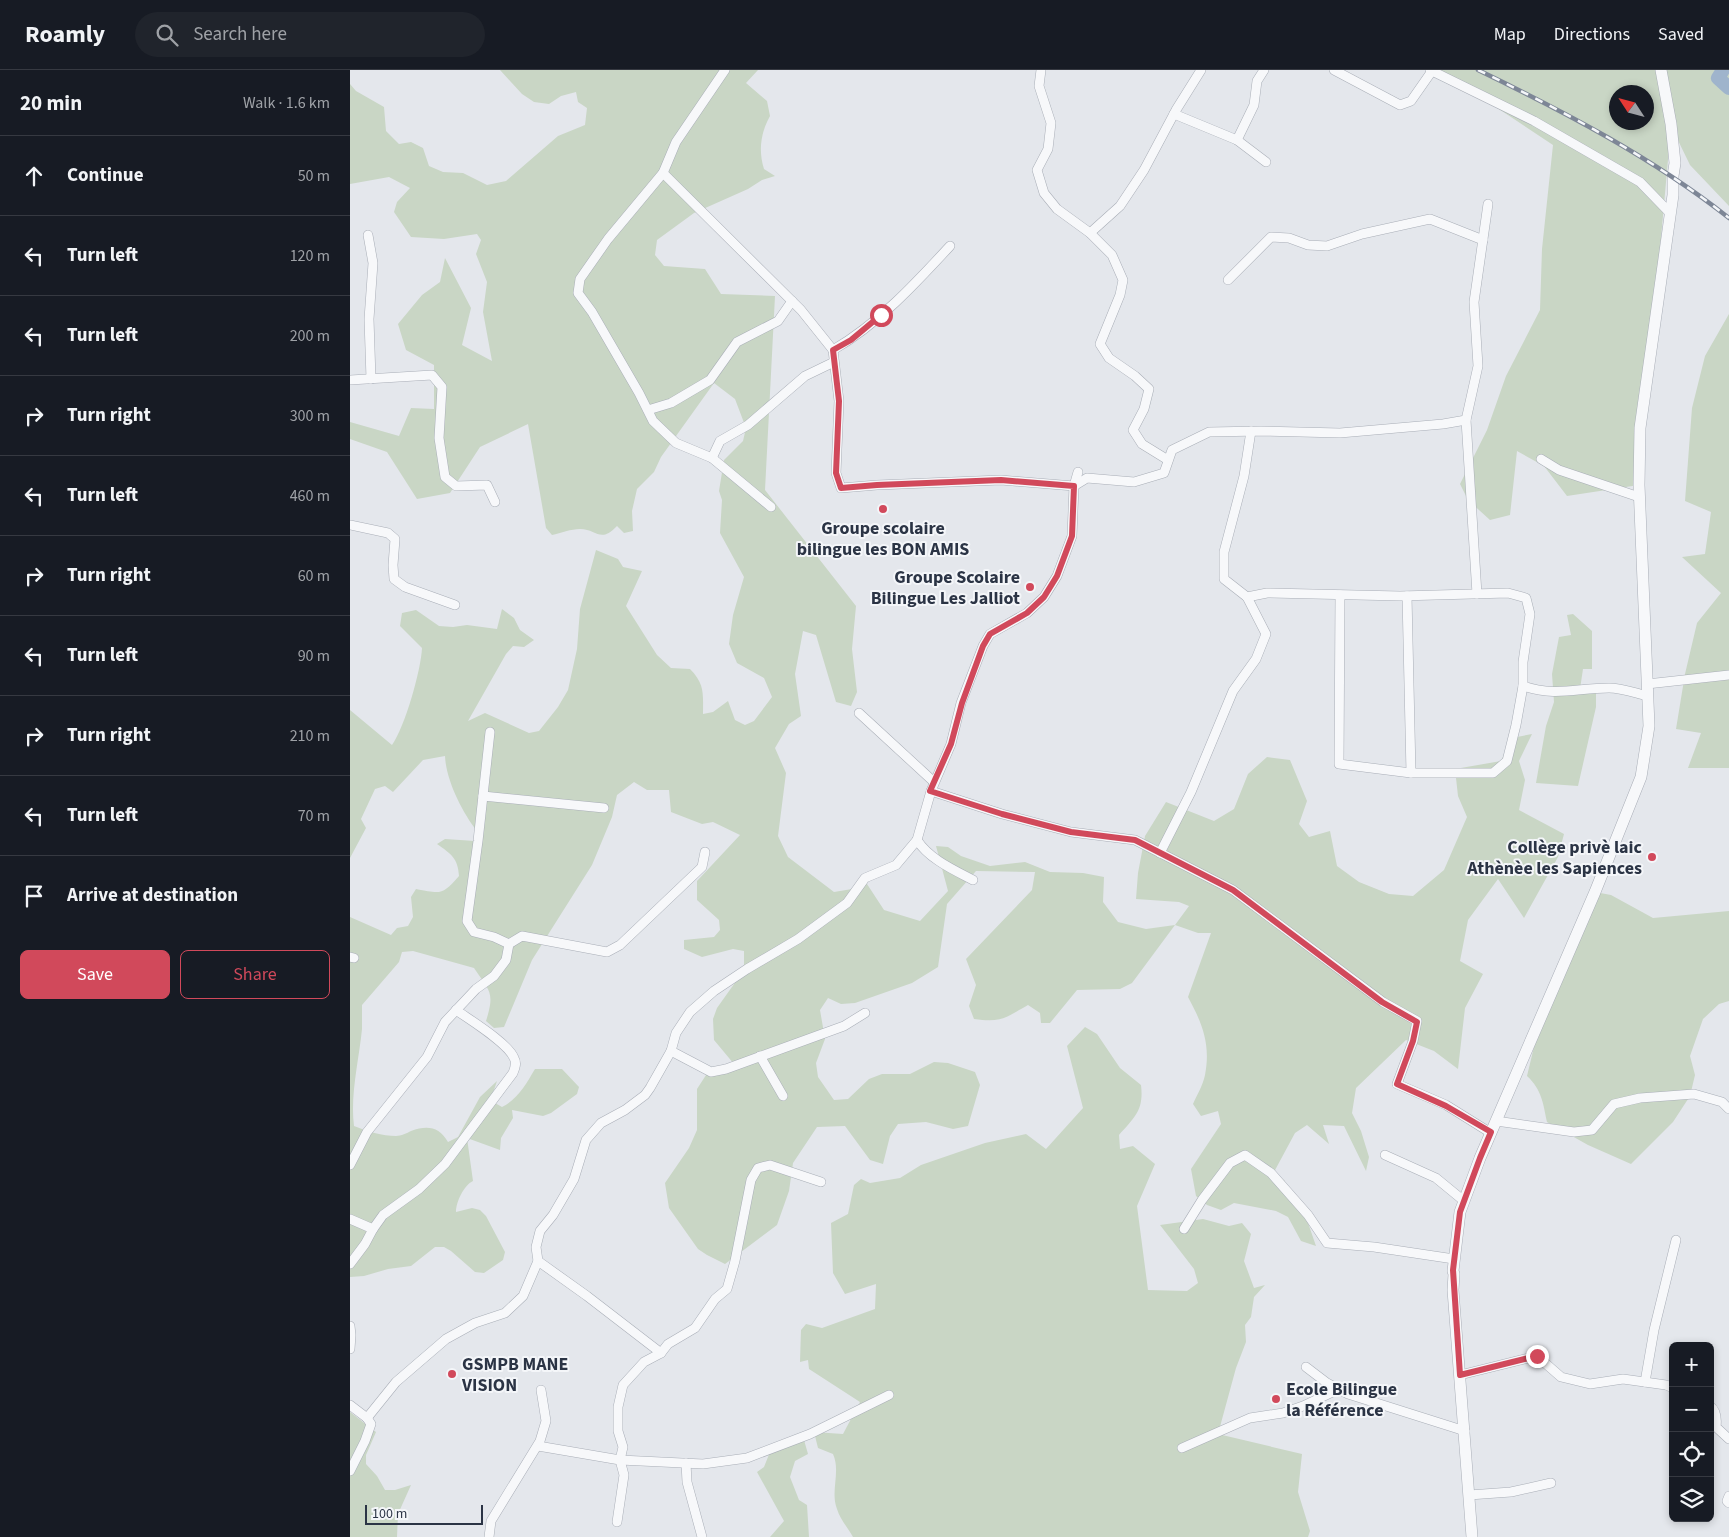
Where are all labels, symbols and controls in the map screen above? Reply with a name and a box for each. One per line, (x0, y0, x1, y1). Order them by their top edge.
search box (135, 12, 485, 57)
text: Roamly (25, 17, 105, 52)
icon: search (153, 21, 181, 49)
text: Search here (193, 21, 287, 48)
text: Map (1494, 22, 1526, 47)
text: Directions (1554, 22, 1630, 47)
text: Saved (1658, 22, 1704, 47)
north arrow (1609, 85, 1654, 130)
text: 20 min (20, 88, 82, 118)
text: Walk · 1.6 km (243, 92, 330, 114)
icon: ahead (20, 162, 48, 190)
text: Continue (67, 162, 144, 189)
text: 50 m (298, 165, 330, 187)
icon: left (20, 242, 48, 270)
text: Turn left (67, 242, 138, 269)
text: 120 m (290, 245, 330, 267)
route start (870, 304, 893, 327)
icon: left (20, 322, 48, 350)
text: Turn left (67, 322, 138, 349)
text: 200 m (290, 325, 330, 347)
icon: right (20, 402, 48, 430)
text: Turn right (67, 402, 151, 429)
text: 300 m (290, 405, 330, 427)
icon: left (20, 482, 48, 510)
text: Turn left (67, 482, 138, 509)
text: 460 m (290, 485, 330, 507)
marker: Groupe scolaire bilingue les BON AMIS (877, 503, 889, 515)
place label: Groupe scolaire bilingue les BON AMIS (797, 516, 969, 562)
icon: right (20, 562, 48, 590)
text: Turn right (67, 562, 151, 589)
text: 60 m (298, 565, 330, 587)
place label: Groupe Scolaire Bilingue Les Jalliot (871, 565, 1020, 611)
marker: Groupe Scolaire Bilingue Les Jalliot (1024, 581, 1036, 593)
icon: left (20, 642, 48, 670)
text: Turn left (67, 642, 138, 669)
text: 90 m (298, 645, 330, 667)
icon: right (20, 722, 48, 750)
text: Turn right (67, 722, 151, 749)
text: 210 m (290, 725, 330, 747)
icon: left (20, 802, 48, 830)
text: Turn left (67, 802, 138, 829)
text: 70 m (298, 805, 330, 827)
place label: Collège privè laic Athènèe les Sapiences (1466, 835, 1643, 881)
marker: Collège privè laic Athènèe les Sapiences (1646, 851, 1658, 863)
icon: arrive (20, 882, 48, 910)
text: Arrive at destination (67, 882, 238, 909)
button: Save (20, 950, 170, 999)
button: Share (180, 950, 330, 999)
map controls (1669, 1342, 1714, 1522)
button: + (1669, 1342, 1714, 1387)
route end (1526, 1345, 1549, 1368)
place label: GSMPB MANE VISION (461, 1352, 568, 1398)
marker: GSMPB MANE VISION (446, 1368, 458, 1380)
place label: Ecole Bilingue la Référence (1286, 1377, 1397, 1423)
button: − (1669, 1387, 1714, 1432)
marker: Ecole Bilingue la Référence (1270, 1393, 1282, 1405)
button: locate (1669, 1432, 1714, 1477)
button: layers (1669, 1477, 1714, 1522)
scale bar (365, 1502, 482, 1525)
text: 100 m (372, 1504, 407, 1524)

